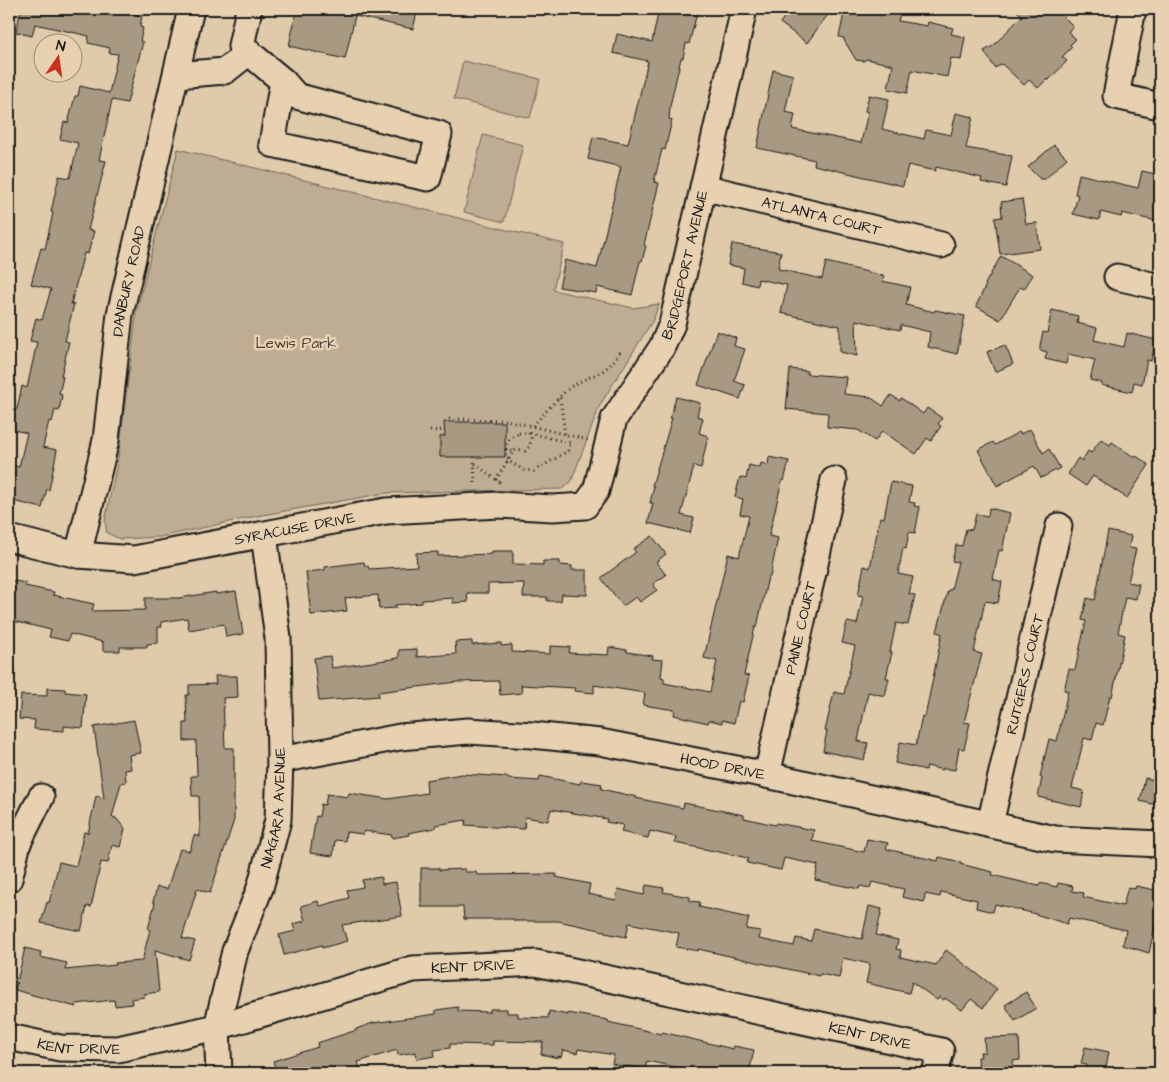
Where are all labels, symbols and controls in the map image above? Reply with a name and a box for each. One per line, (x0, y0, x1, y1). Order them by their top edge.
north arrow (32, 32, 82, 82)
text: N (54, 36, 67, 57)
street label: BRIDGEPORT AVENUE (656, 188, 713, 343)
street label: ATLANTA COURT (759, 192, 884, 241)
street label: DANBURY ROAD (108, 224, 151, 338)
park label: Lewis Park (255, 333, 337, 354)
street label: SYRACUSE DRIVE (233, 507, 357, 551)
street label: PAINE COURT (780, 579, 822, 676)
street label: RUTGERS COURT (1001, 611, 1050, 737)
street label: NIAGARA AVENUE (256, 747, 291, 871)
street label: HOOD DRIVE (678, 748, 767, 785)
street label: KENT DRIVE (431, 954, 515, 979)
street label: KENT DRIVE (827, 1017, 913, 1055)
street label: KENT DRIVE (35, 1033, 121, 1060)

